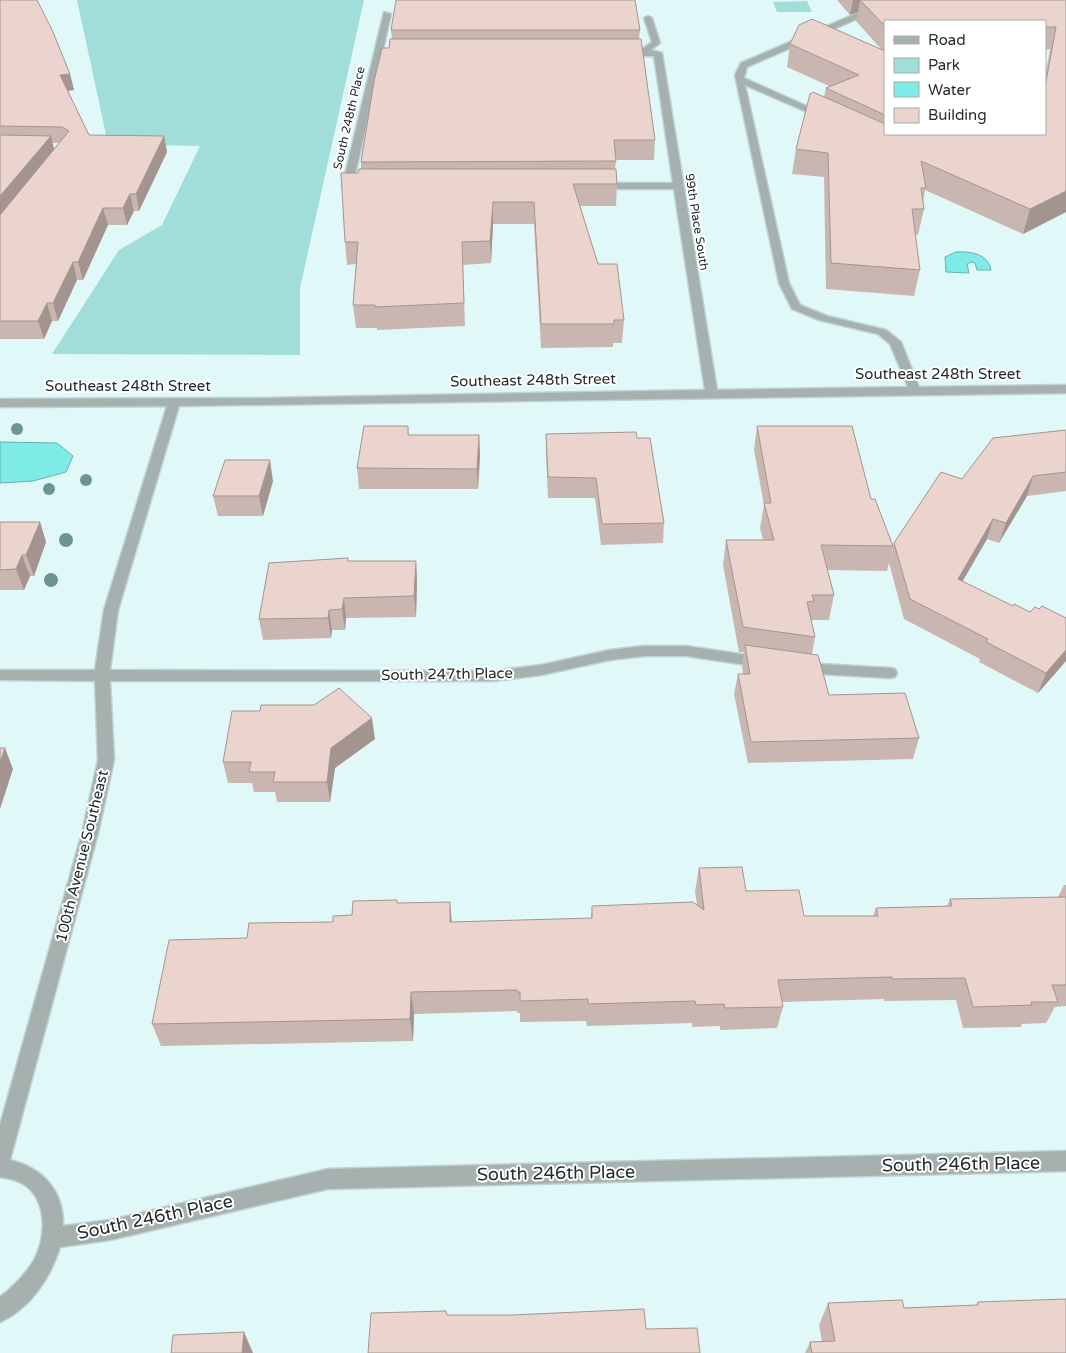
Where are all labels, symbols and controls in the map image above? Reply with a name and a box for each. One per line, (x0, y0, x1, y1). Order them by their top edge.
legend (884, 20, 1046, 135)
text: Road (928, 31, 966, 49)
text: Park (928, 56, 960, 74)
street label: South 248th Place (330, 65, 368, 171)
text: Water (928, 81, 971, 99)
text: Building (928, 106, 987, 124)
street label: 99th Place South (682, 173, 712, 271)
street label: Southeast 248th Street (855, 365, 1021, 383)
street label: Southeast 248th Street (450, 370, 616, 390)
street label: Southeast 248th Street (45, 377, 211, 395)
street label: South 247th Place (381, 664, 513, 684)
street label: 100th Avenue Southeast (52, 768, 112, 944)
street label: South 246th Place (882, 1152, 1040, 1176)
street label: South 246th Place (477, 1161, 635, 1185)
street label: South 246th Place (75, 1190, 235, 1244)

